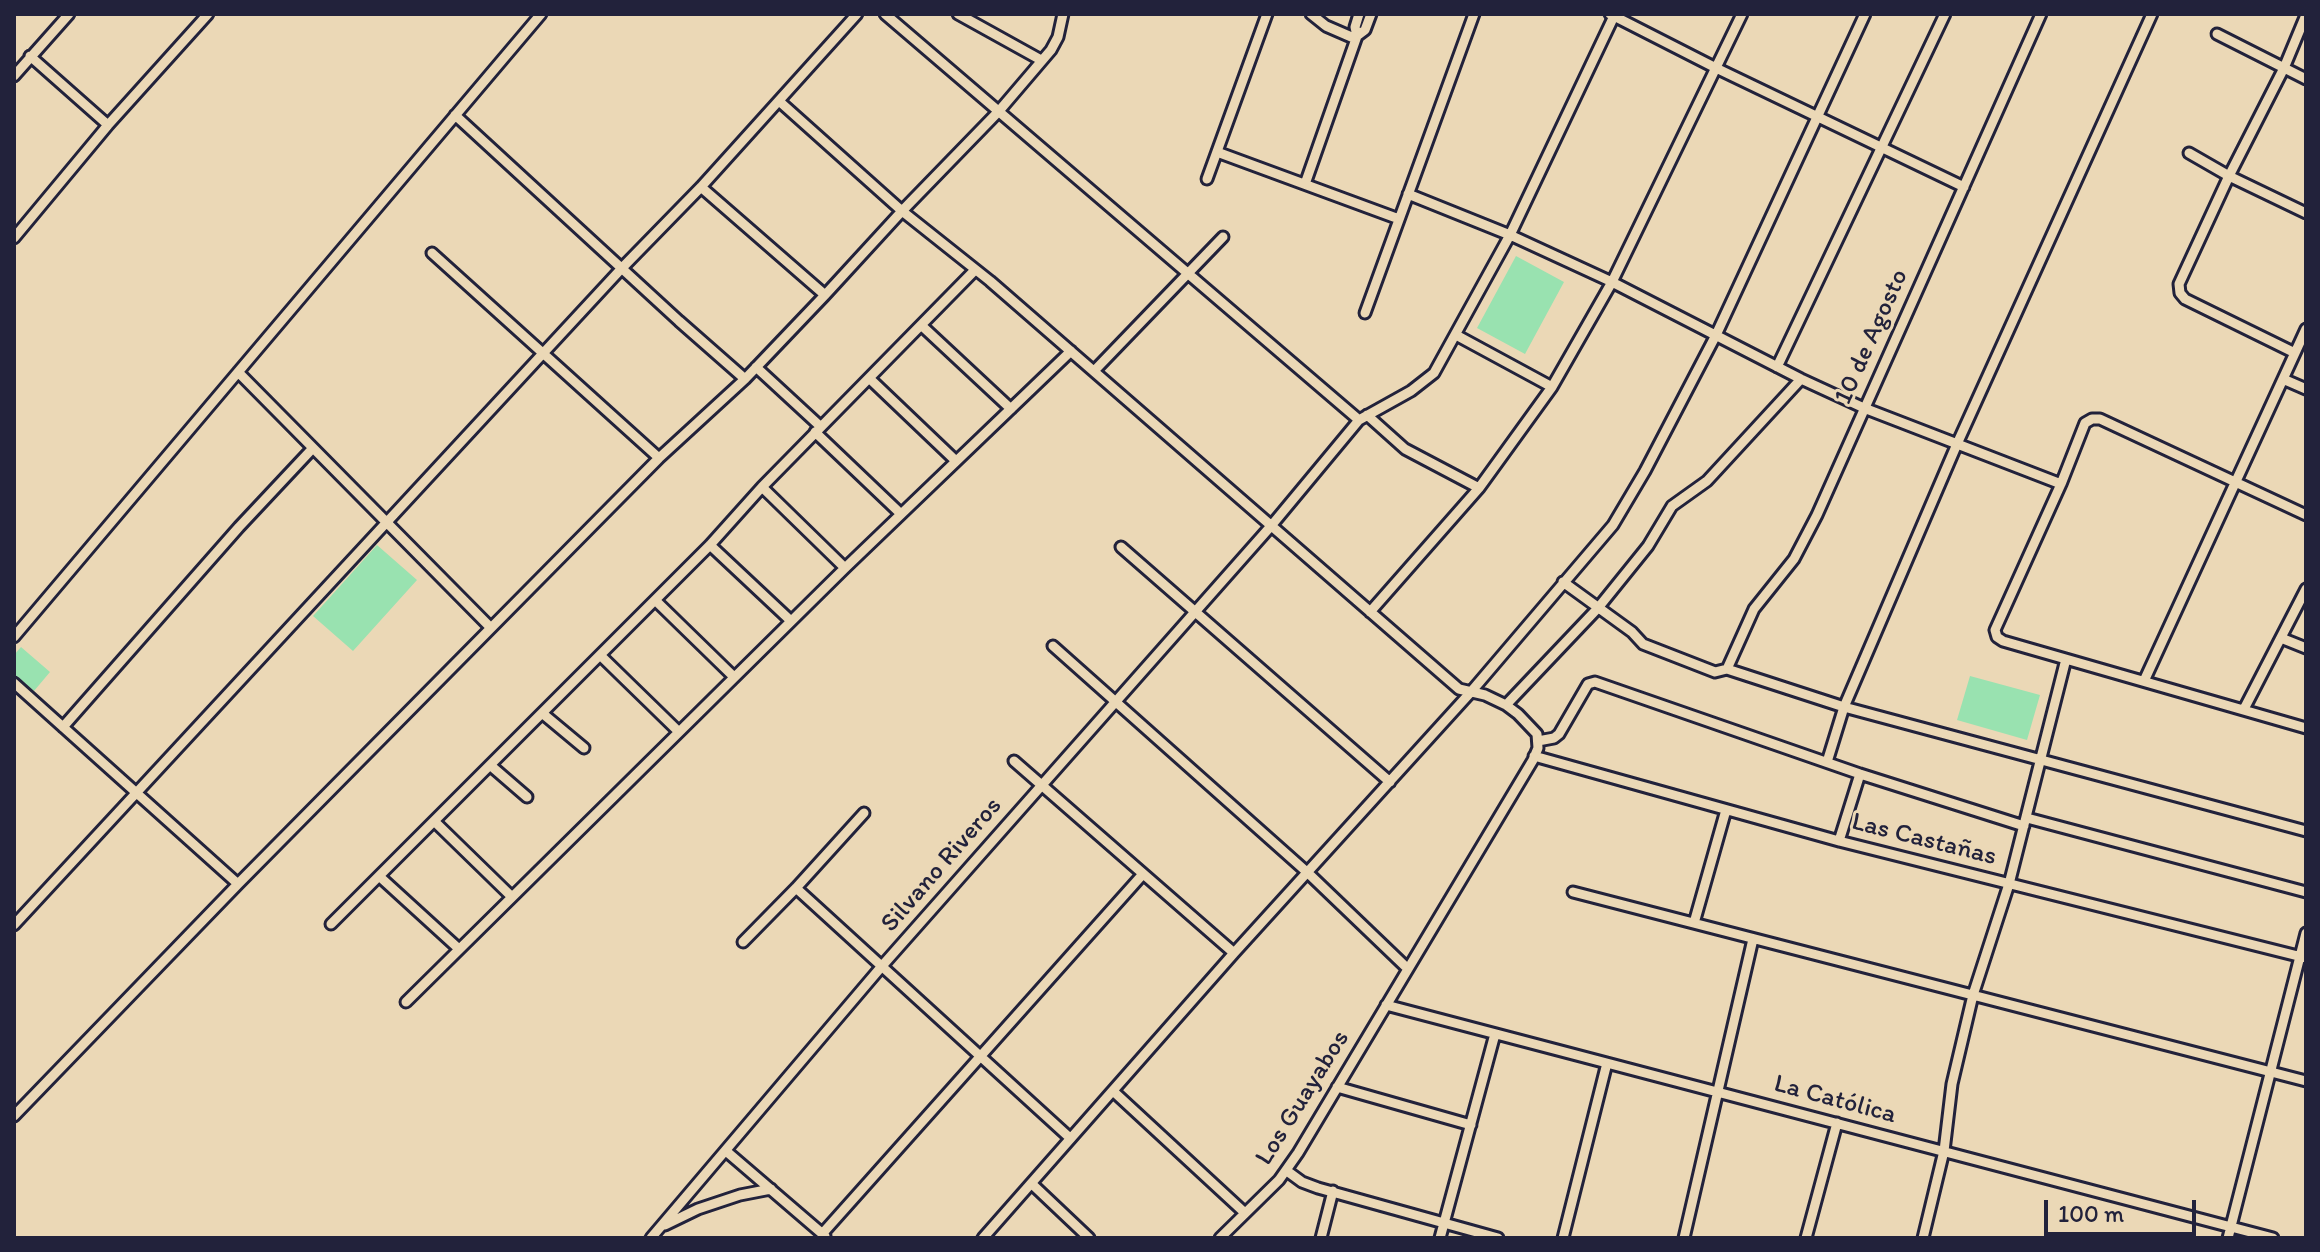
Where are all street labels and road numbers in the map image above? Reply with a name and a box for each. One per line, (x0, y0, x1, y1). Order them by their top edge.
street label: 10 de Agosto (1828, 265, 1916, 409)
street label: Silvano Riveros (875, 791, 1009, 939)
street label: Las Castañas (1848, 807, 2000, 873)
street label: Los Guayabos (1249, 1025, 1357, 1171)
street label: La Católica (1770, 1069, 1900, 1131)

